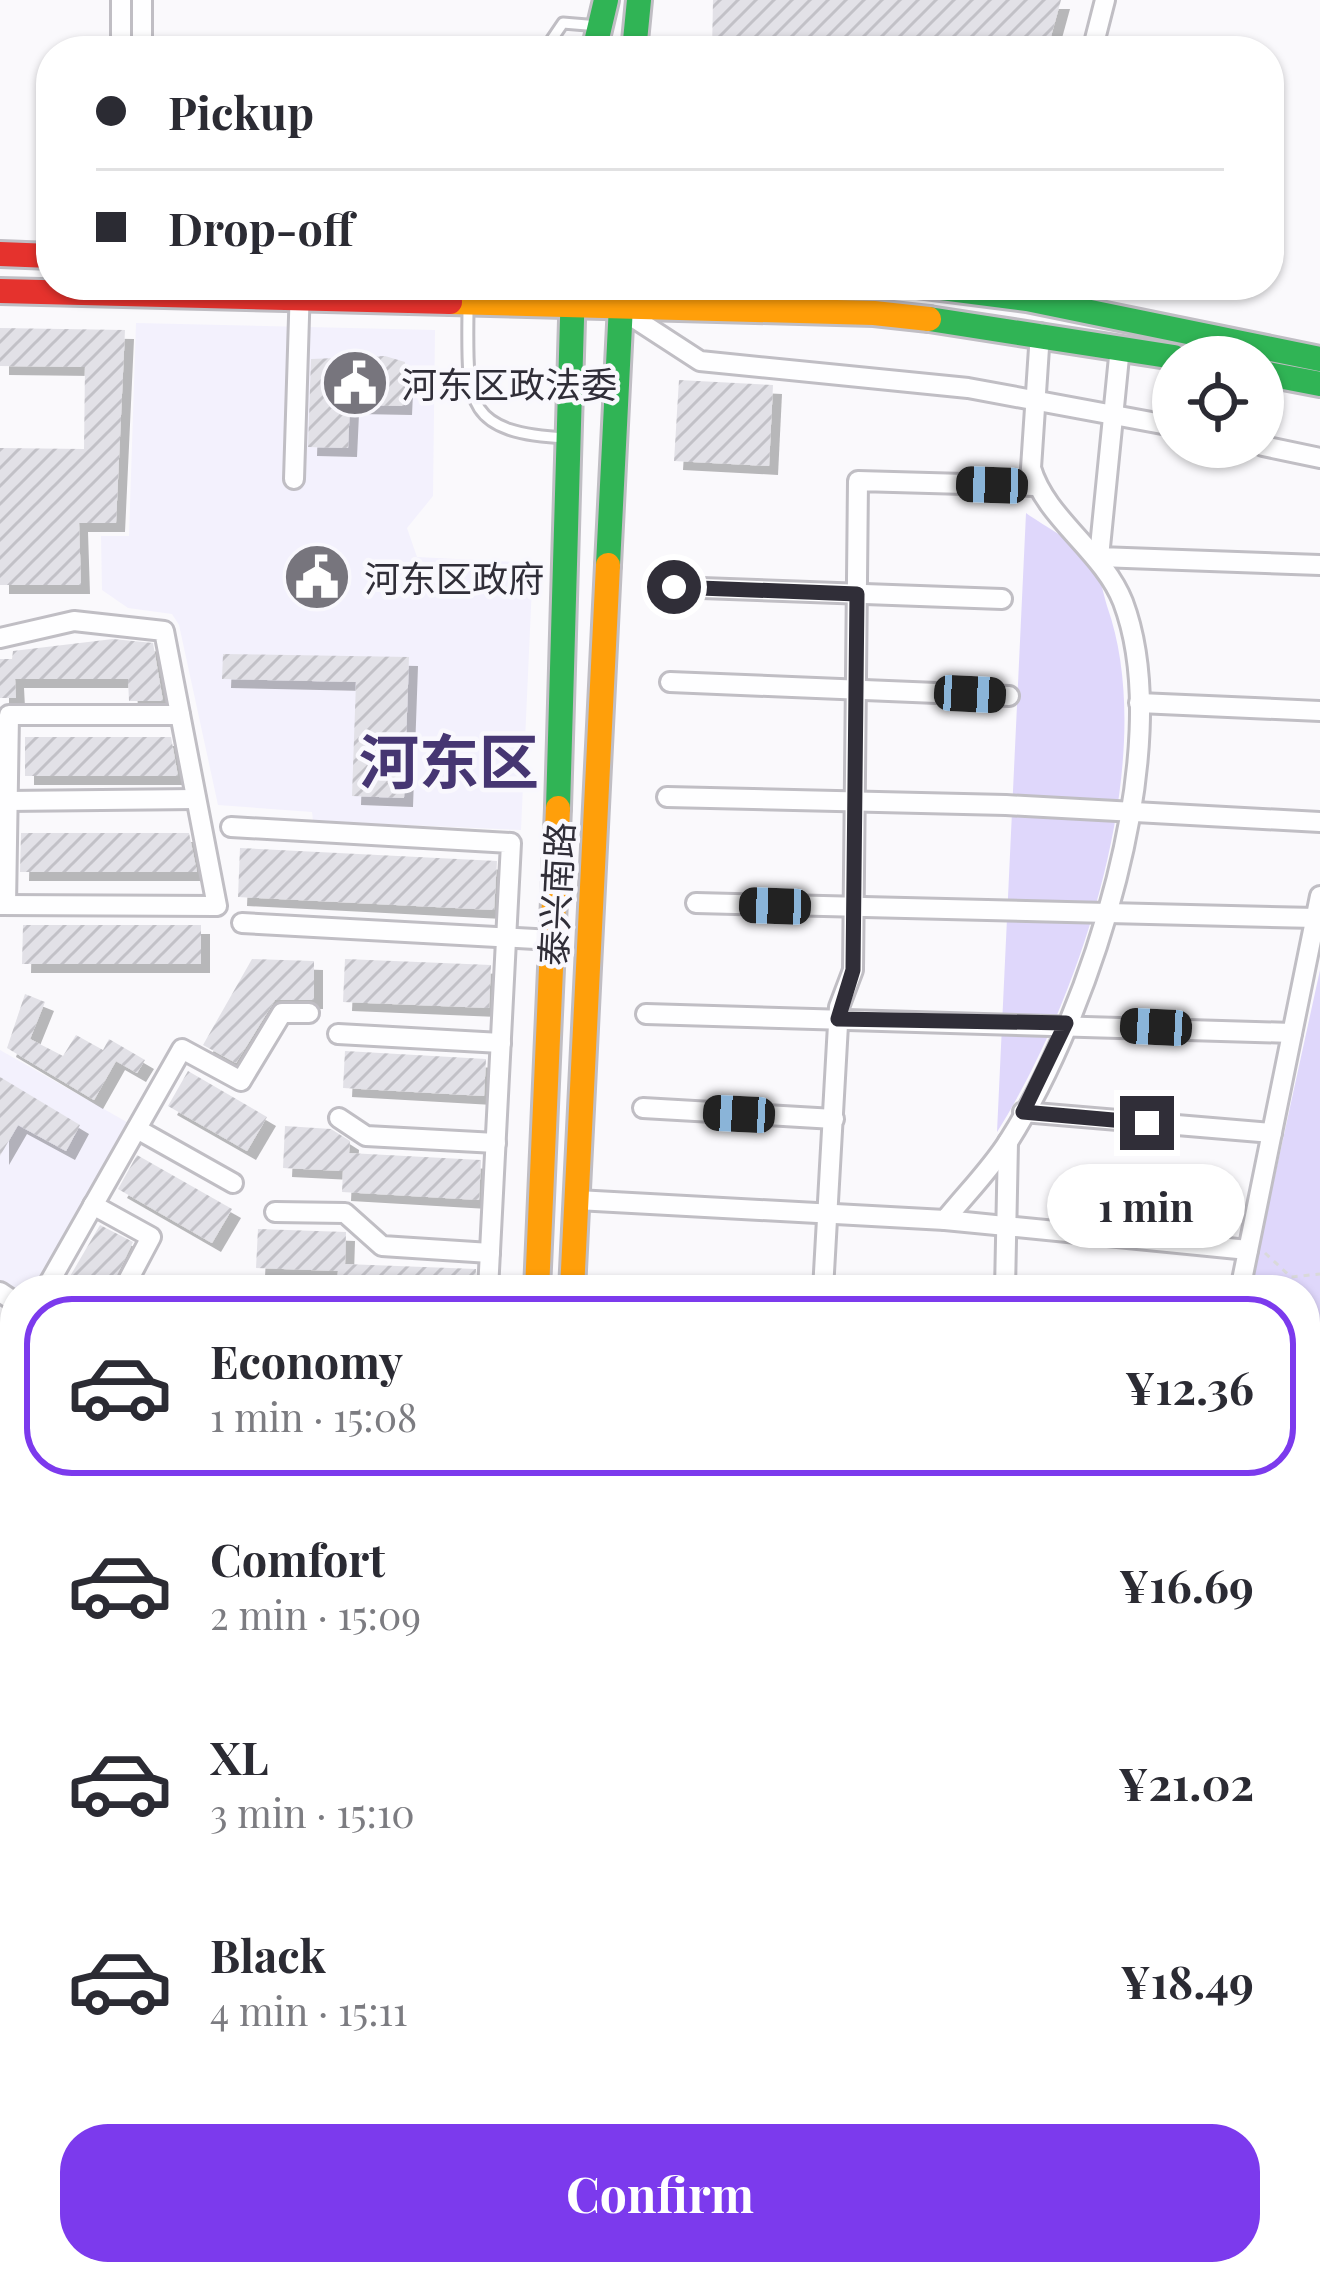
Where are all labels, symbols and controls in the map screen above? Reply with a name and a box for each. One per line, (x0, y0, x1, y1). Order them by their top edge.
text: Pickup (168, 81, 314, 141)
text: Drop-off (168, 197, 354, 257)
map controls (1152, 336, 1284, 468)
button: locate (1152, 336, 1284, 468)
public building icon: 河东区政法委 (320, 348, 390, 418)
place label: 河东区政法委 (401, 359, 617, 407)
car (955, 466, 1029, 504)
public building icon: 河东区政府 (282, 542, 352, 612)
place label: 河东区政府 (364, 553, 544, 601)
route start (647, 560, 701, 614)
car (933, 674, 1007, 714)
district label: 河东区 (359, 719, 539, 799)
street label: 泰兴南路 (527, 821, 583, 967)
car (738, 887, 812, 925)
car (1119, 1007, 1193, 1047)
car (702, 1094, 776, 1134)
route end (1120, 1096, 1174, 1150)
callout: 1 min (1048, 1165, 1246, 1249)
text: 1 min (1098, 1180, 1194, 1232)
text: Economy (210, 1330, 403, 1390)
icon: car (66, 1332, 174, 1440)
text: ¥12.36 (1125, 1356, 1254, 1416)
text: 1 min · 15:08 (210, 1390, 417, 1442)
text: Comfort (210, 1528, 385, 1588)
icon: car (66, 1530, 174, 1638)
text: ¥16.69 (1119, 1554, 1254, 1614)
text: 2 min · 15:09 (210, 1588, 421, 1640)
text: XL (210, 1726, 269, 1786)
icon: car (66, 1728, 174, 1836)
text: ¥21.02 (1118, 1752, 1254, 1812)
text: 3 min · 15:10 (210, 1786, 415, 1838)
text: Black (210, 1924, 326, 1984)
icon: car (66, 1926, 174, 2034)
text: ¥18.49 (1120, 1950, 1254, 2010)
text: 4 min · 15:11 (210, 1984, 407, 2036)
button: Confirm (60, 2124, 1260, 2262)

